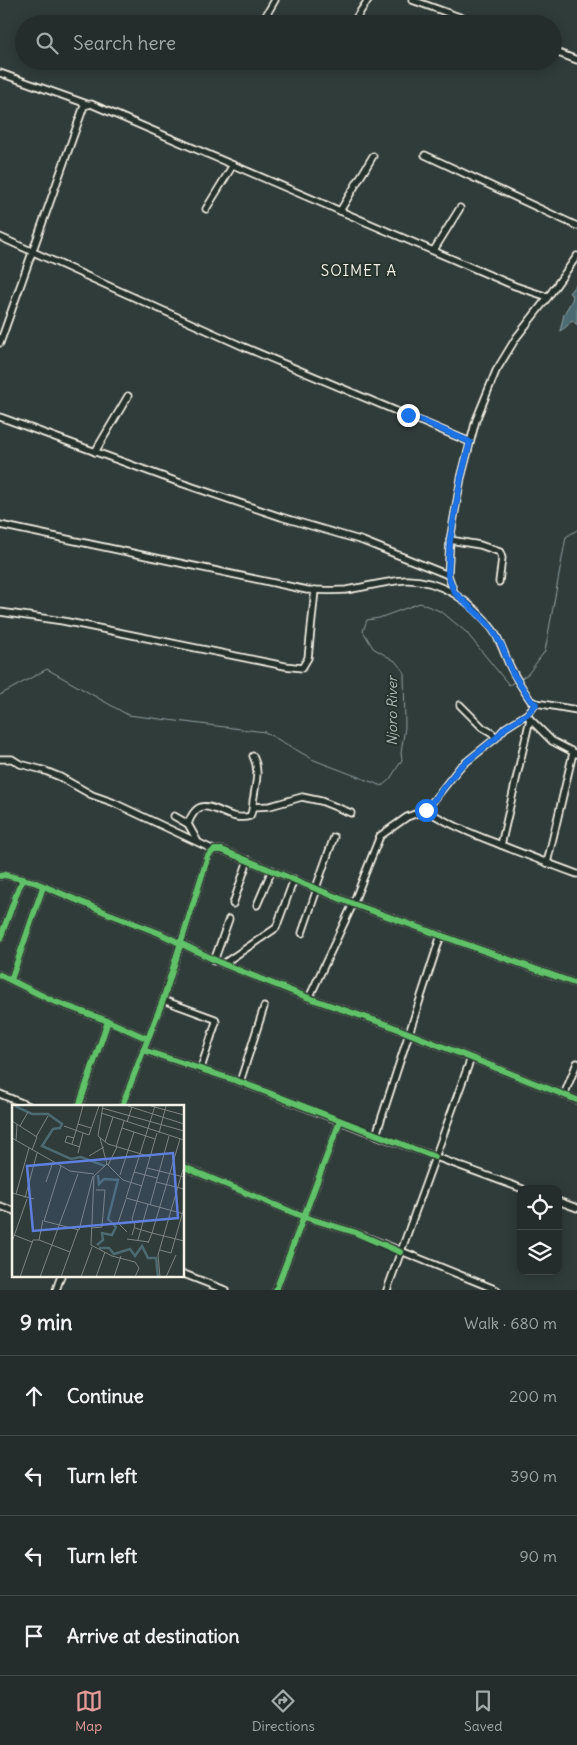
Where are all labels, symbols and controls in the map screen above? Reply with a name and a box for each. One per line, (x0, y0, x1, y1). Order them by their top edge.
search box (15, 15, 562, 70)
icon: search (33, 29, 61, 57)
text: Search here (73, 31, 176, 55)
district label: SOIMET A (321, 261, 397, 280)
route end (397, 404, 420, 427)
water label: Njoro River (383, 674, 401, 746)
route start (415, 799, 438, 822)
inset map (12, 1105, 185, 1278)
map controls (517, 1185, 562, 1275)
button: locate (517, 1185, 562, 1230)
button: layers (517, 1230, 562, 1275)
text: 9 min (20, 1309, 72, 1336)
text: Walk · 680 m (464, 1313, 557, 1333)
icon: ahead (20, 1382, 48, 1410)
text: Continue (67, 1384, 144, 1408)
text: 200 m (509, 1386, 557, 1406)
icon: left (20, 1462, 48, 1490)
text: Turn left (67, 1464, 137, 1488)
text: 390 m (510, 1466, 557, 1486)
icon: left (20, 1542, 48, 1570)
text: Turn left (67, 1544, 137, 1568)
text: 90 m (519, 1546, 557, 1566)
icon: arrive (20, 1622, 48, 1650)
text: Arrive at destination (67, 1624, 240, 1648)
tab: Map (75, 1687, 103, 1735)
tab: Directions (252, 1687, 315, 1735)
tab: Saved (464, 1687, 502, 1735)

